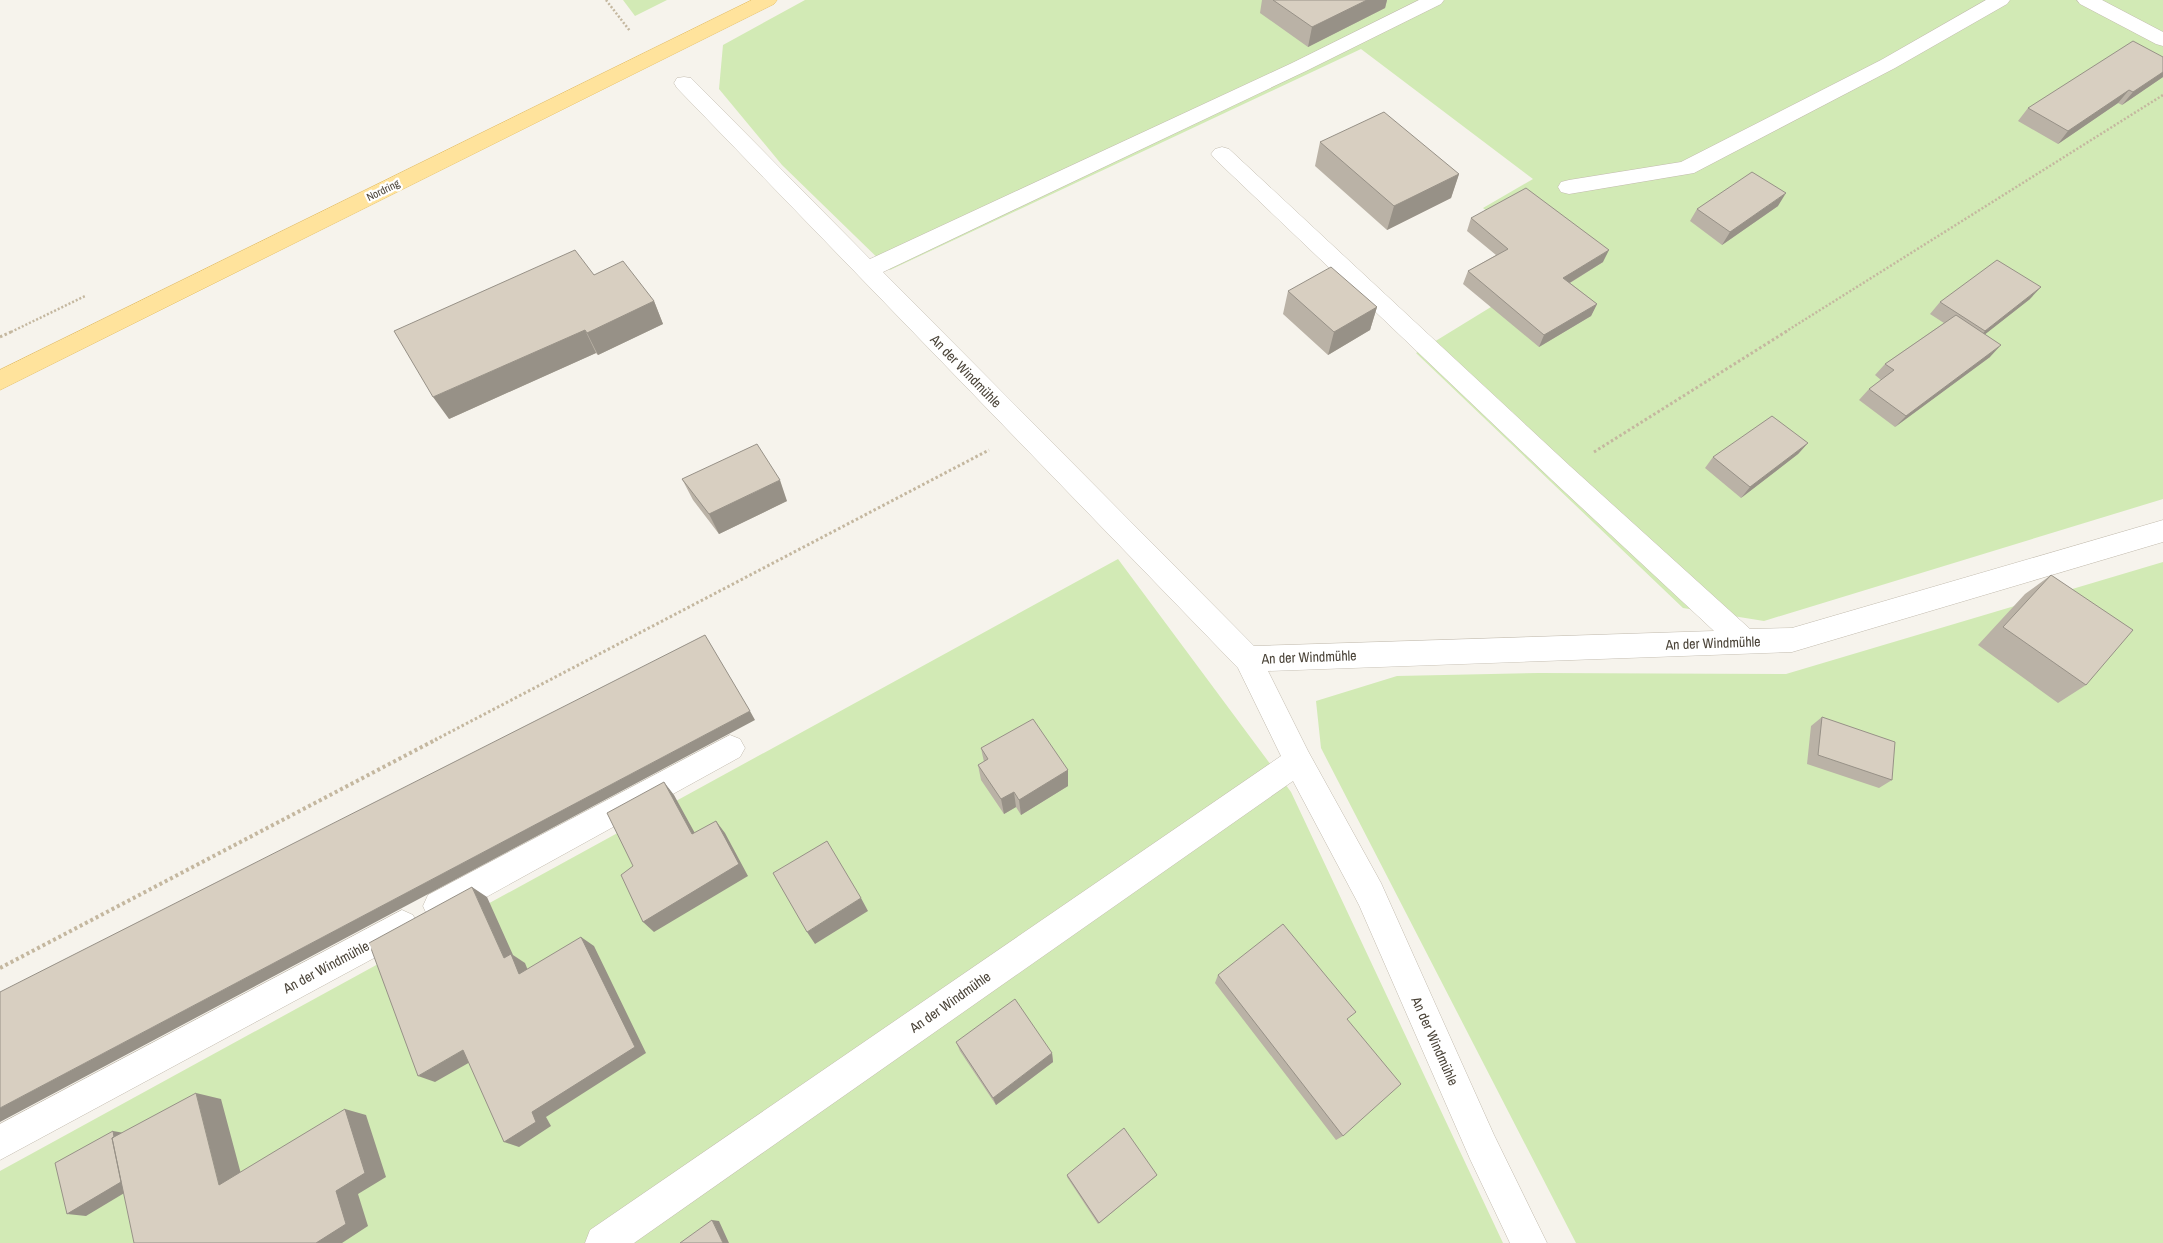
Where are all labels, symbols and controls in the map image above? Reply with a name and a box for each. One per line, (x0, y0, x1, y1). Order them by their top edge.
street label: Nordring (364, 176, 402, 204)
street label: An der Windmühle (926, 330, 1005, 411)
street label: An der Windmühle (1664, 632, 1761, 654)
street label: An der Windmühle (1260, 646, 1357, 668)
street label: An der Windmühle (279, 937, 372, 998)
street label: An der Windmühle (905, 967, 994, 1037)
street label: An der Windmühle (1407, 993, 1463, 1088)

